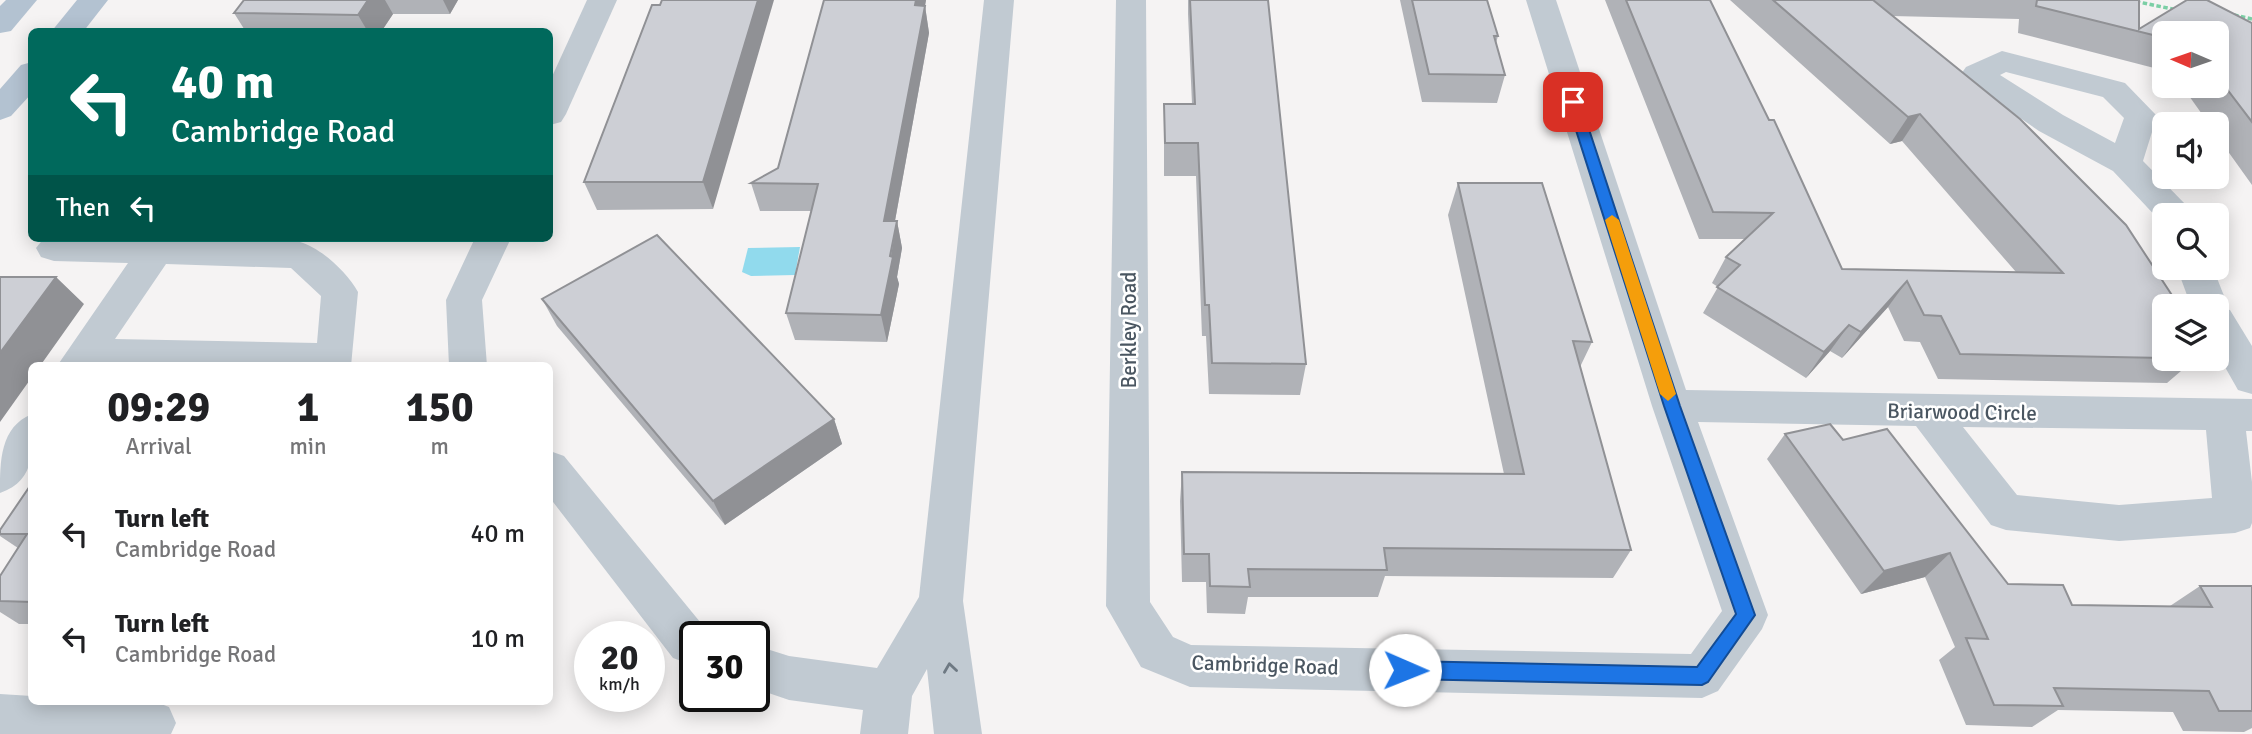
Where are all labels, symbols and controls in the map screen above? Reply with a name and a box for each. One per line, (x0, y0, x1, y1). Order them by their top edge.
north arrow (2152, 21, 2230, 98)
map controls (2152, 21, 2229, 371)
text: 40 m (171, 52, 274, 112)
icon: left (56, 56, 147, 147)
pin (1543, 72, 1603, 132)
icon: arrive (1554, 83, 1592, 121)
text: Cambridge Road (171, 112, 395, 151)
button: sound (2152, 112, 2229, 189)
icon: left (124, 189, 162, 227)
text: Then (56, 192, 110, 224)
button: search (2152, 203, 2229, 280)
street label: Berkley Road (1116, 272, 1142, 388)
button: layers (2152, 294, 2229, 371)
text: 09:29 (107, 382, 210, 433)
text: 1 (297, 382, 319, 433)
text: 150 (406, 382, 474, 433)
street label: Briarwood Circle (1887, 398, 2037, 426)
text: Arrival (126, 432, 192, 461)
text: min (289, 432, 327, 461)
text: m (431, 432, 449, 461)
text: Turn left (115, 503, 209, 535)
icon: left (56, 515, 94, 553)
text: 40 m (470, 518, 525, 550)
text: Cambridge Road (115, 535, 276, 564)
text: Turn left (115, 608, 209, 640)
icon: left (56, 620, 94, 658)
speed limit sign: 30 (679, 621, 770, 712)
text: 10 m (470, 623, 525, 655)
position arrow (1368, 633, 1442, 707)
text: 20 (601, 636, 638, 679)
text: Cambridge Road (115, 640, 276, 669)
street label: Cambridge Road (1191, 649, 1339, 681)
one-way arrow (942, 662, 957, 673)
text: km/h (599, 673, 640, 695)

